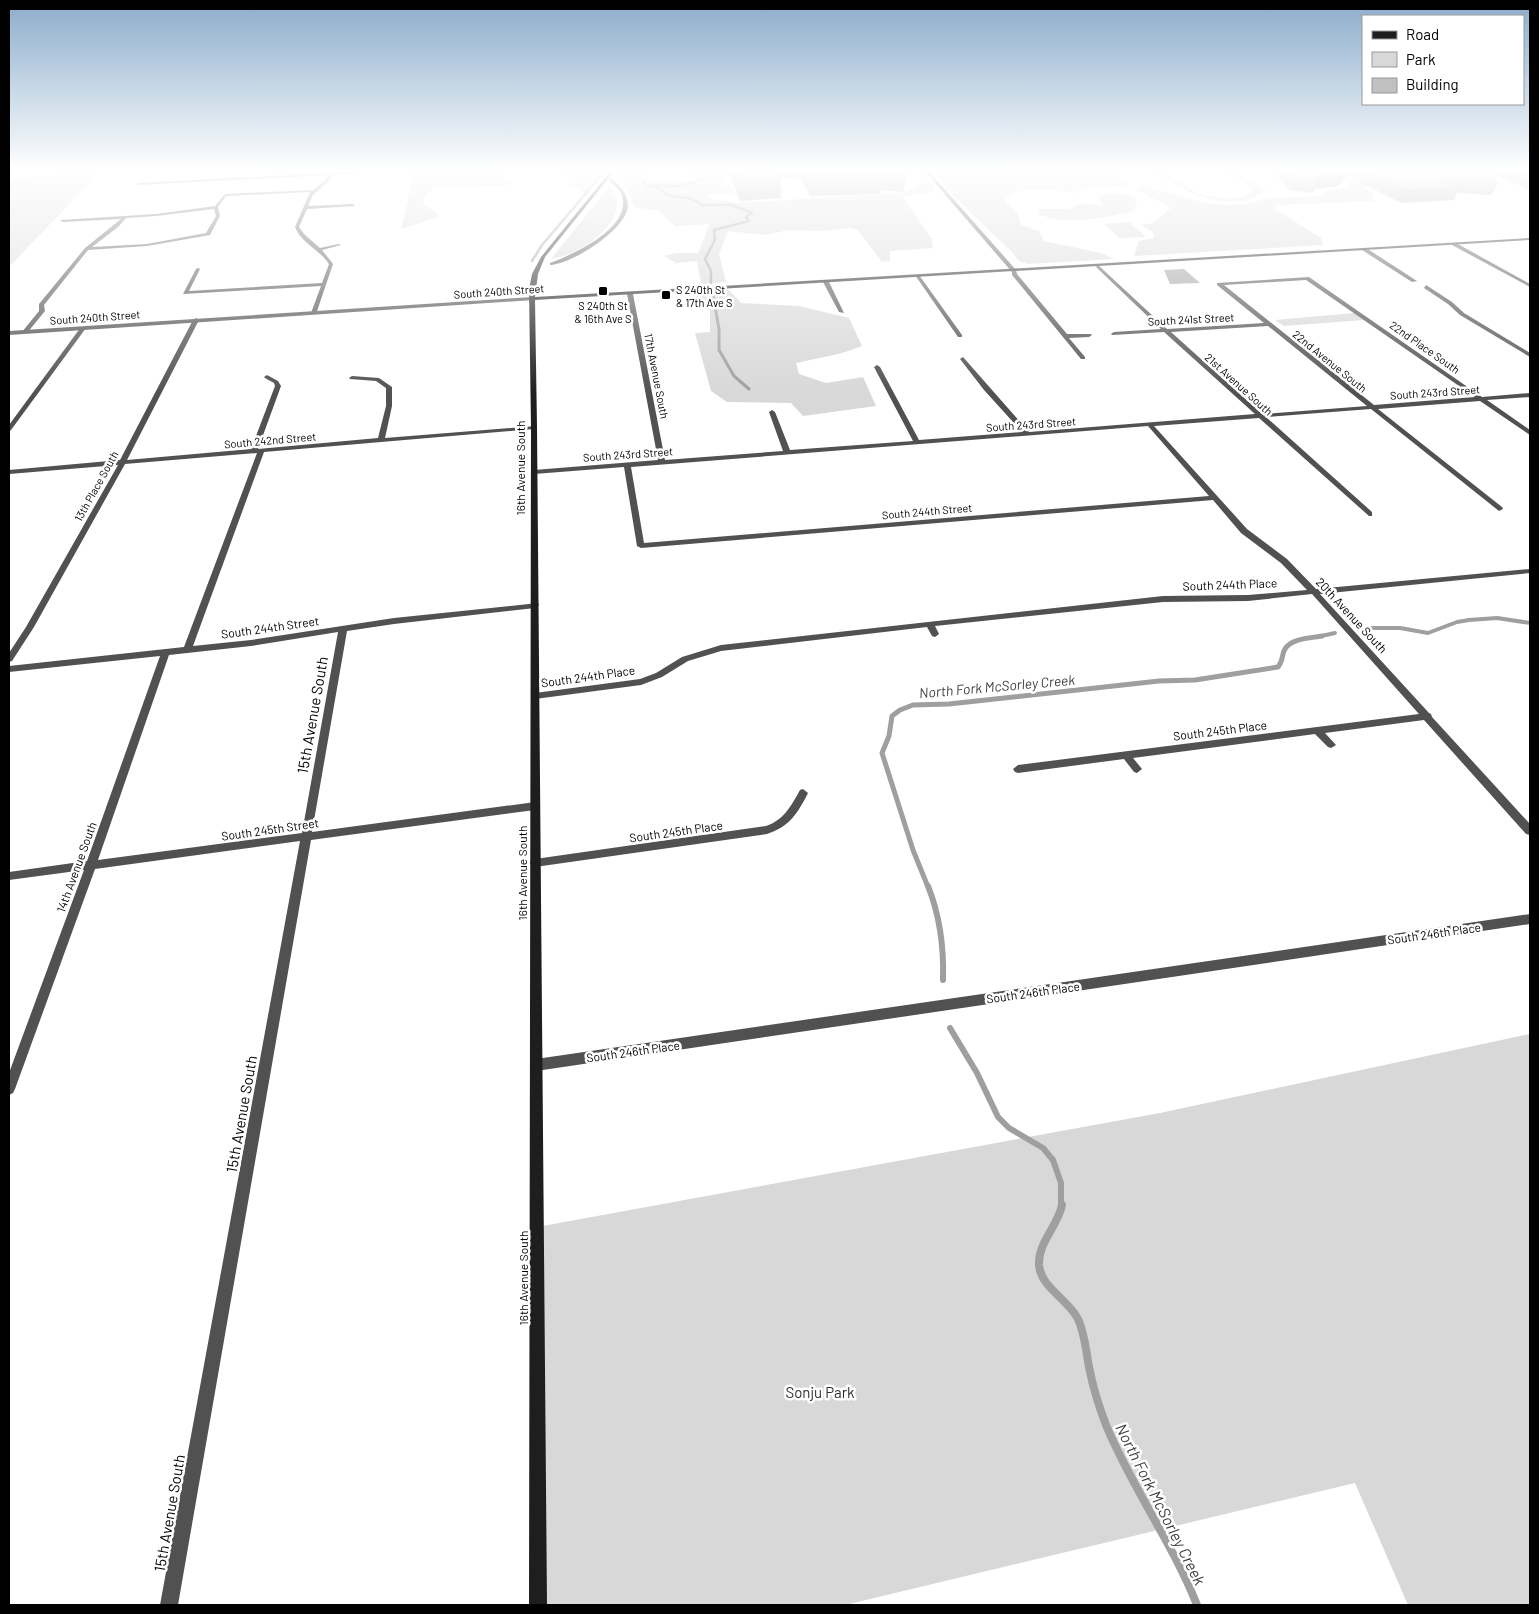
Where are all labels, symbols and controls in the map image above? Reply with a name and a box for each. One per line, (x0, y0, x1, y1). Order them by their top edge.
legend (1362, 15, 1524, 105)
text: Road (1406, 25, 1439, 43)
text: Park (1406, 50, 1436, 68)
text: Building (1406, 75, 1459, 93)
street label: South 240th Street (453, 281, 545, 301)
place label: S 240th St & 17th Ave S (676, 283, 733, 309)
marker: S 240th St & 16th Ave S (597, 285, 609, 297)
marker: S 240th St & 17th Ave S (660, 289, 672, 301)
place label: S 240th St & 16th Ave S (575, 299, 631, 325)
street label: South 240th Street (49, 307, 141, 327)
street label: South 241st Street (1147, 310, 1235, 328)
street label: 22nd Place South (1387, 318, 1463, 376)
street label: 22nd Avenue South (1290, 327, 1370, 395)
street label: 17th Avenue South (642, 332, 672, 420)
street label: 21st Avenue South (1203, 350, 1276, 418)
street label: South 243rd Street (1390, 382, 1480, 402)
street label: South 243rd Street (986, 414, 1076, 434)
street label: 16th Avenue South (513, 421, 527, 515)
street label: South 242nd Street (223, 429, 317, 451)
street label: South 243rd Street (583, 444, 673, 464)
street label: 13th Place South (71, 449, 121, 523)
street label: South 244th Street (881, 501, 973, 521)
street label: 20th Avenue South (1314, 574, 1390, 656)
street label: South 244th Place (1182, 575, 1278, 593)
street label: South 244th Street (220, 613, 320, 641)
street label: 15th Avenue South (293, 655, 331, 775)
street label: South 244th Place (540, 662, 636, 690)
water label: North Fork McSorley Creek (918, 671, 1076, 701)
street label: South 245th Place (1172, 717, 1268, 743)
street label: South 245th Street (220, 815, 320, 843)
street label: South 245th Place (628, 818, 724, 844)
street label: 14th Avenue South (53, 820, 99, 914)
street label: 16th Avenue South (515, 826, 529, 920)
street label: South 246th Place (1386, 920, 1482, 946)
street label: South 246th Place (985, 979, 1081, 1005)
street label: South 246th Place (585, 1038, 681, 1064)
street label: 15th Avenue South (222, 1054, 260, 1174)
street label: 16th Avenue South (516, 1231, 530, 1325)
park label: Sonju Park (785, 1383, 855, 1401)
water label: North Fork McSorley Creek (1112, 1420, 1210, 1588)
street label: 15th Avenue South (150, 1453, 188, 1573)

